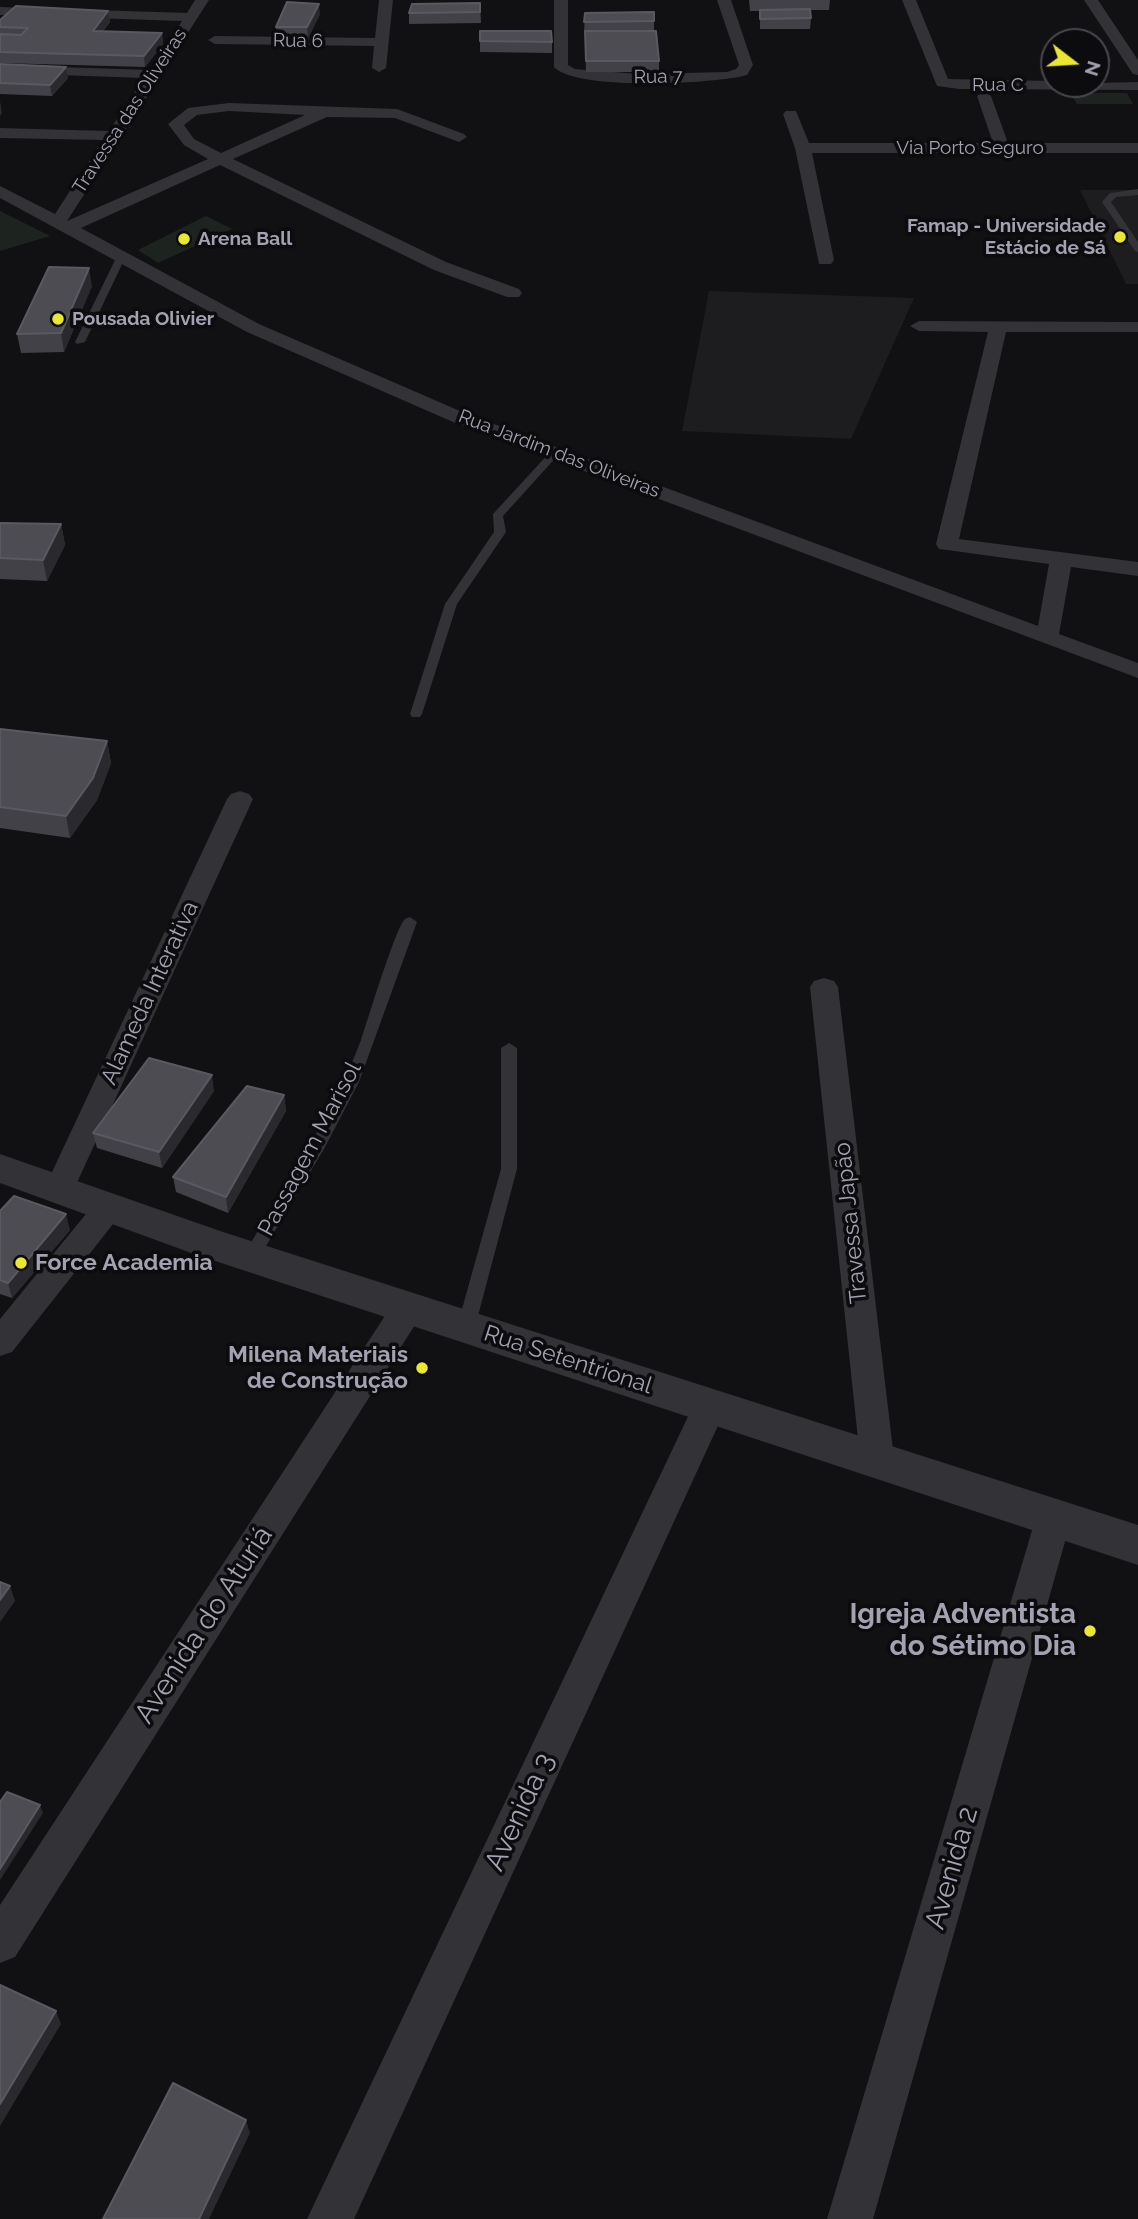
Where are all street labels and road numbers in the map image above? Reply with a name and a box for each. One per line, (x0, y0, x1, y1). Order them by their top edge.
street label: Travessa das Oliveiras (68, 24, 192, 198)
street label: Rua 6 (273, 29, 323, 53)
street label: Rua 7 (633, 65, 683, 89)
street label: Rua C (972, 74, 1024, 96)
street label: Via Porto Seguro (896, 137, 1044, 159)
street label: Rua Jardim das Oliveiras (455, 405, 663, 503)
street label: Alameda Interativa (95, 897, 205, 1089)
street label: Passagem Marisol (253, 1057, 367, 1241)
street label: Travessa Japão (829, 1141, 873, 1305)
street label: Rua Setentrional (480, 1320, 656, 1400)
street label: Avenida do Aturiá (128, 1520, 280, 1730)
street label: Avenida 3 (478, 1748, 562, 1876)
street label: Avenida 2 (919, 1803, 985, 1933)

